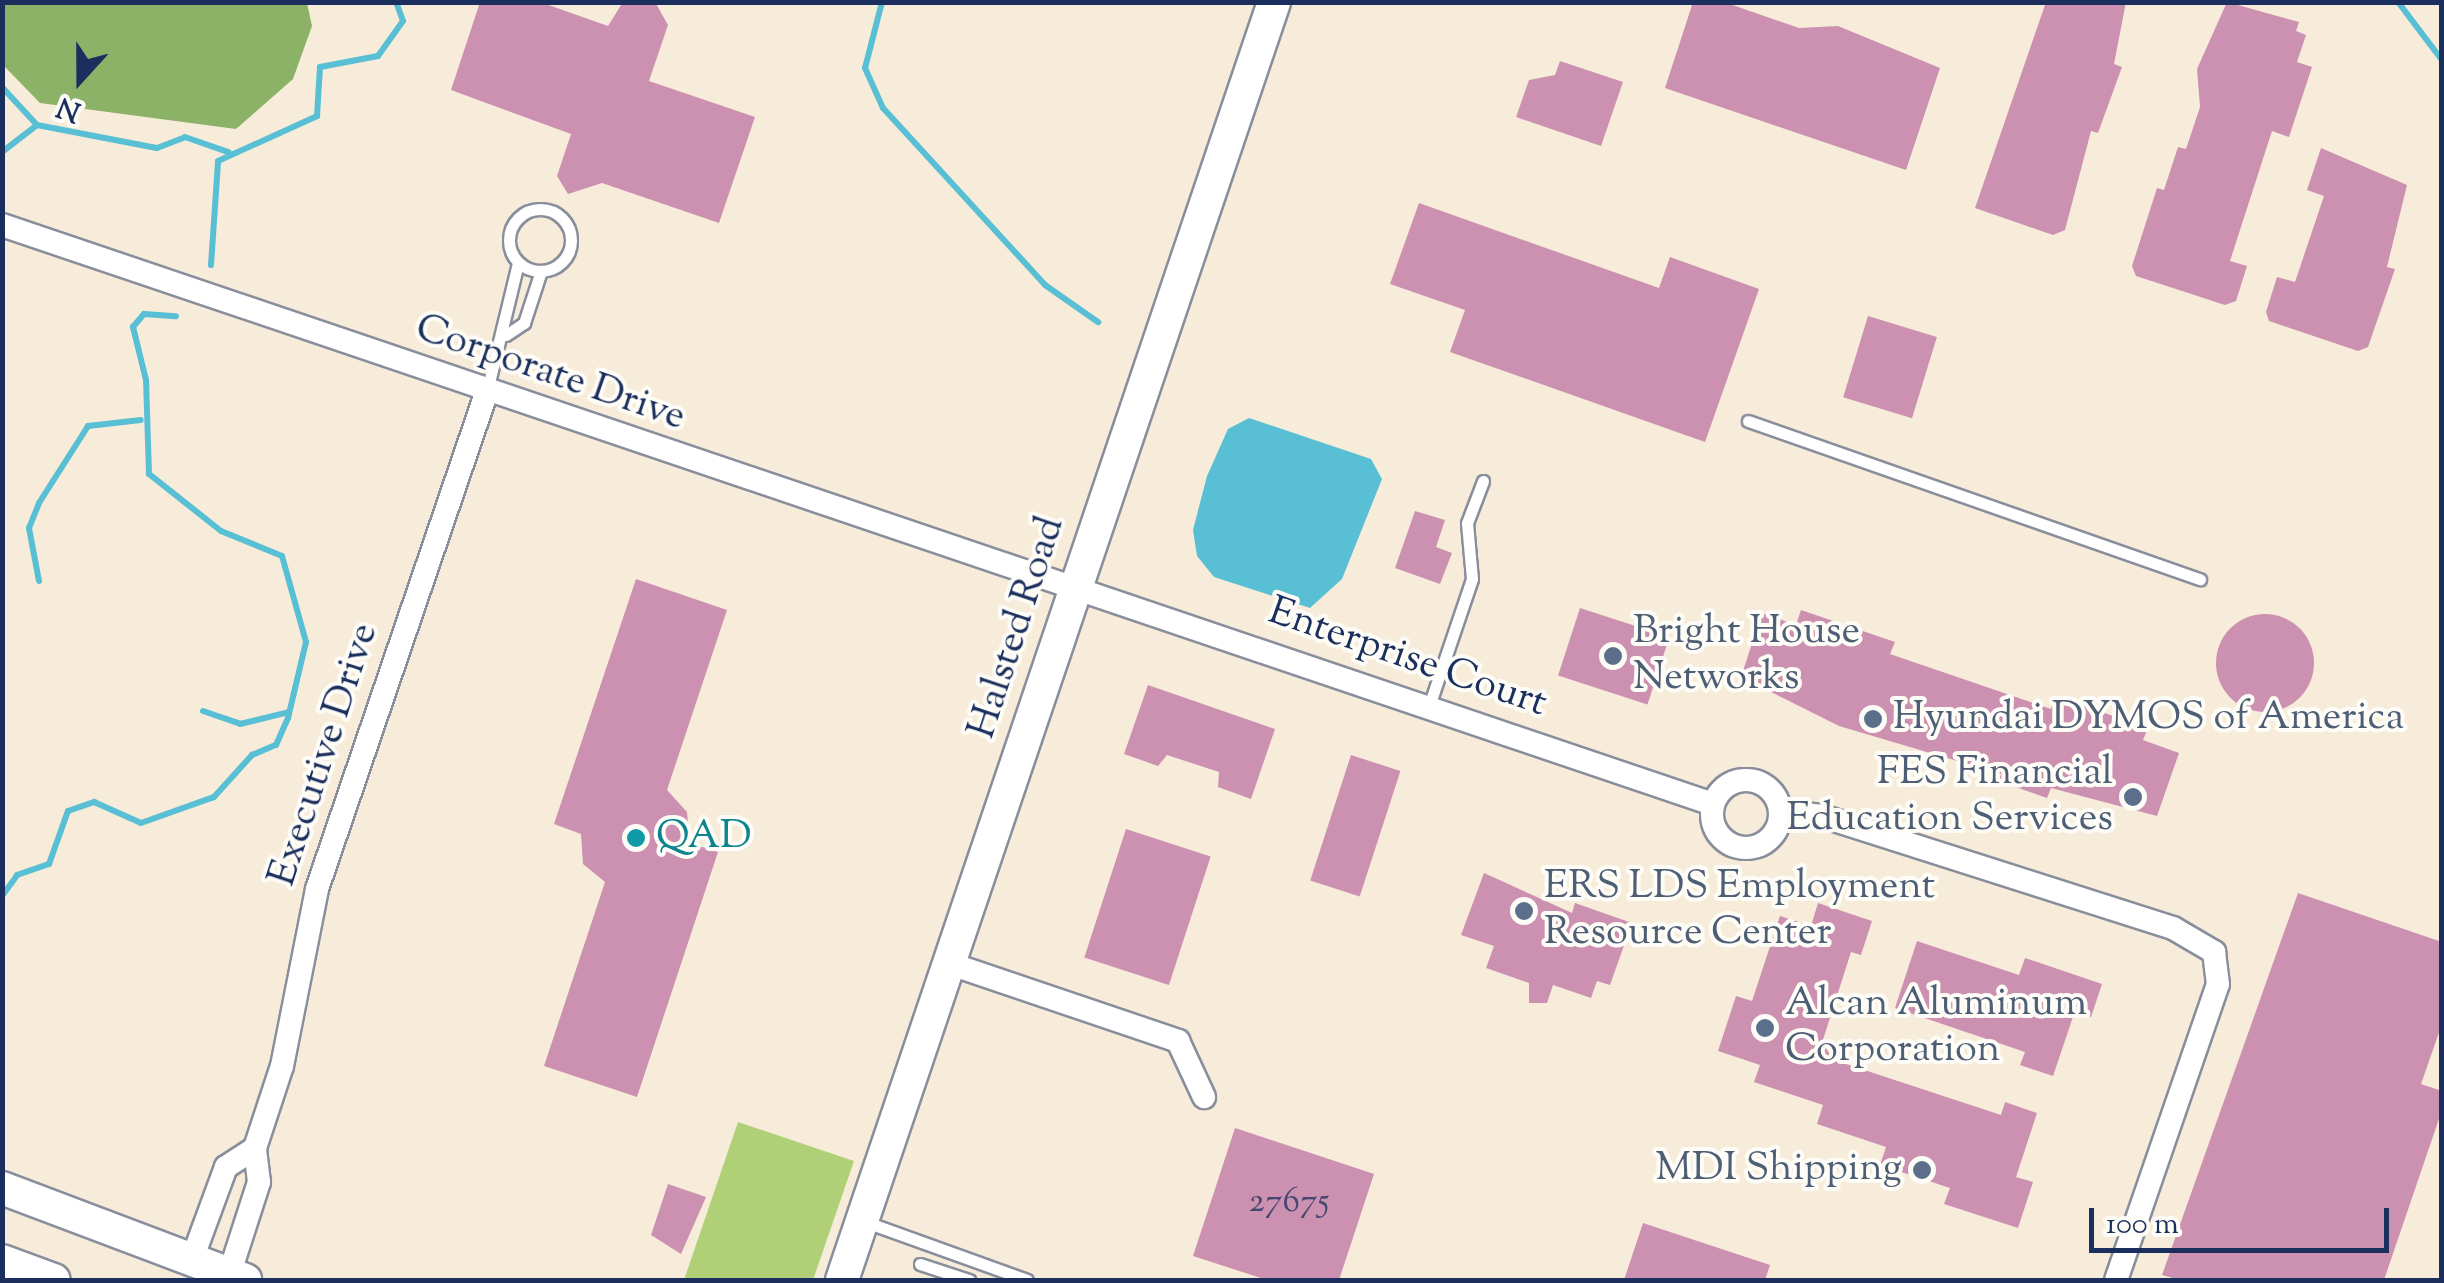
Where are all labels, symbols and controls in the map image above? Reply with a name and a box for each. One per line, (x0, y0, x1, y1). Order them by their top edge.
north arrow (30, 30, 130, 130)
text: N (52, 85, 87, 131)
street label: Corporate Drive (409, 305, 691, 443)
street label: Halsted Road (960, 511, 1076, 745)
street label: Enterprise Court (1262, 589, 1552, 729)
place label: Bright House Networks (1633, 609, 1860, 703)
street label: Executive Drive (260, 618, 390, 892)
marker: Bright House Networks (1602, 645, 1624, 667)
place label: Hyundai DYMOS of America (1893, 695, 2404, 743)
marker: Hyundai DYMOS of America (1862, 708, 1884, 730)
place label: FES Financial Education Services (1787, 750, 2113, 844)
marker: FES Financial Education Services (2122, 786, 2144, 808)
place label: QAD (656, 814, 752, 862)
marker: QAD (625, 827, 647, 849)
place label: ERS LDS Employment Resource Center (1544, 864, 1935, 958)
marker: ERS LDS Employment Resource Center (1513, 900, 1535, 922)
place label: Alcan Aluminum Corporation (1785, 981, 2087, 1075)
marker: Alcan Aluminum Corporation (1754, 1017, 1776, 1039)
place label: MDI Shipping (1655, 1146, 1902, 1194)
marker: MDI Shipping (1911, 1159, 1933, 1181)
house number: 27675 (1249, 1182, 1329, 1224)
scale bar (2094, 1188, 2394, 1250)
text: 100 m (2106, 1204, 2179, 1247)

